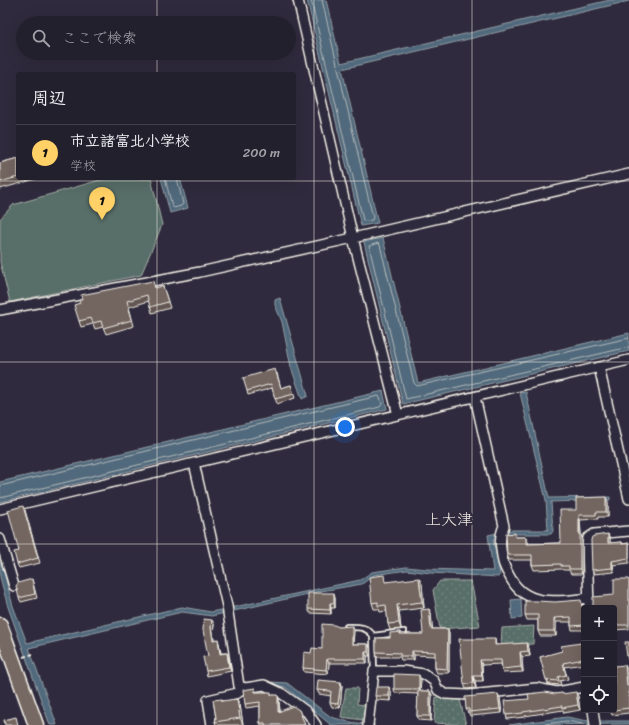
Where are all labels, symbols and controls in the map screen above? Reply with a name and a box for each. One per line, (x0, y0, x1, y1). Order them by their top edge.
search box (16, 16, 296, 60)
text: ここで検索 (62, 25, 137, 51)
icon: search (30, 27, 52, 49)
text: 周辺 (32, 83, 66, 113)
text: 市立諸富北小学校 (70, 128, 190, 154)
text: 1 (42, 141, 48, 164)
text: 200 m (243, 141, 280, 164)
text: 学校 (70, 154, 96, 177)
pin: 1 (89, 187, 115, 220)
your location (335, 417, 355, 437)
district label: 上大津 (425, 505, 473, 534)
map controls (581, 605, 617, 713)
button: + (581, 605, 617, 641)
button: − (581, 641, 617, 677)
button: locate (581, 677, 617, 713)

